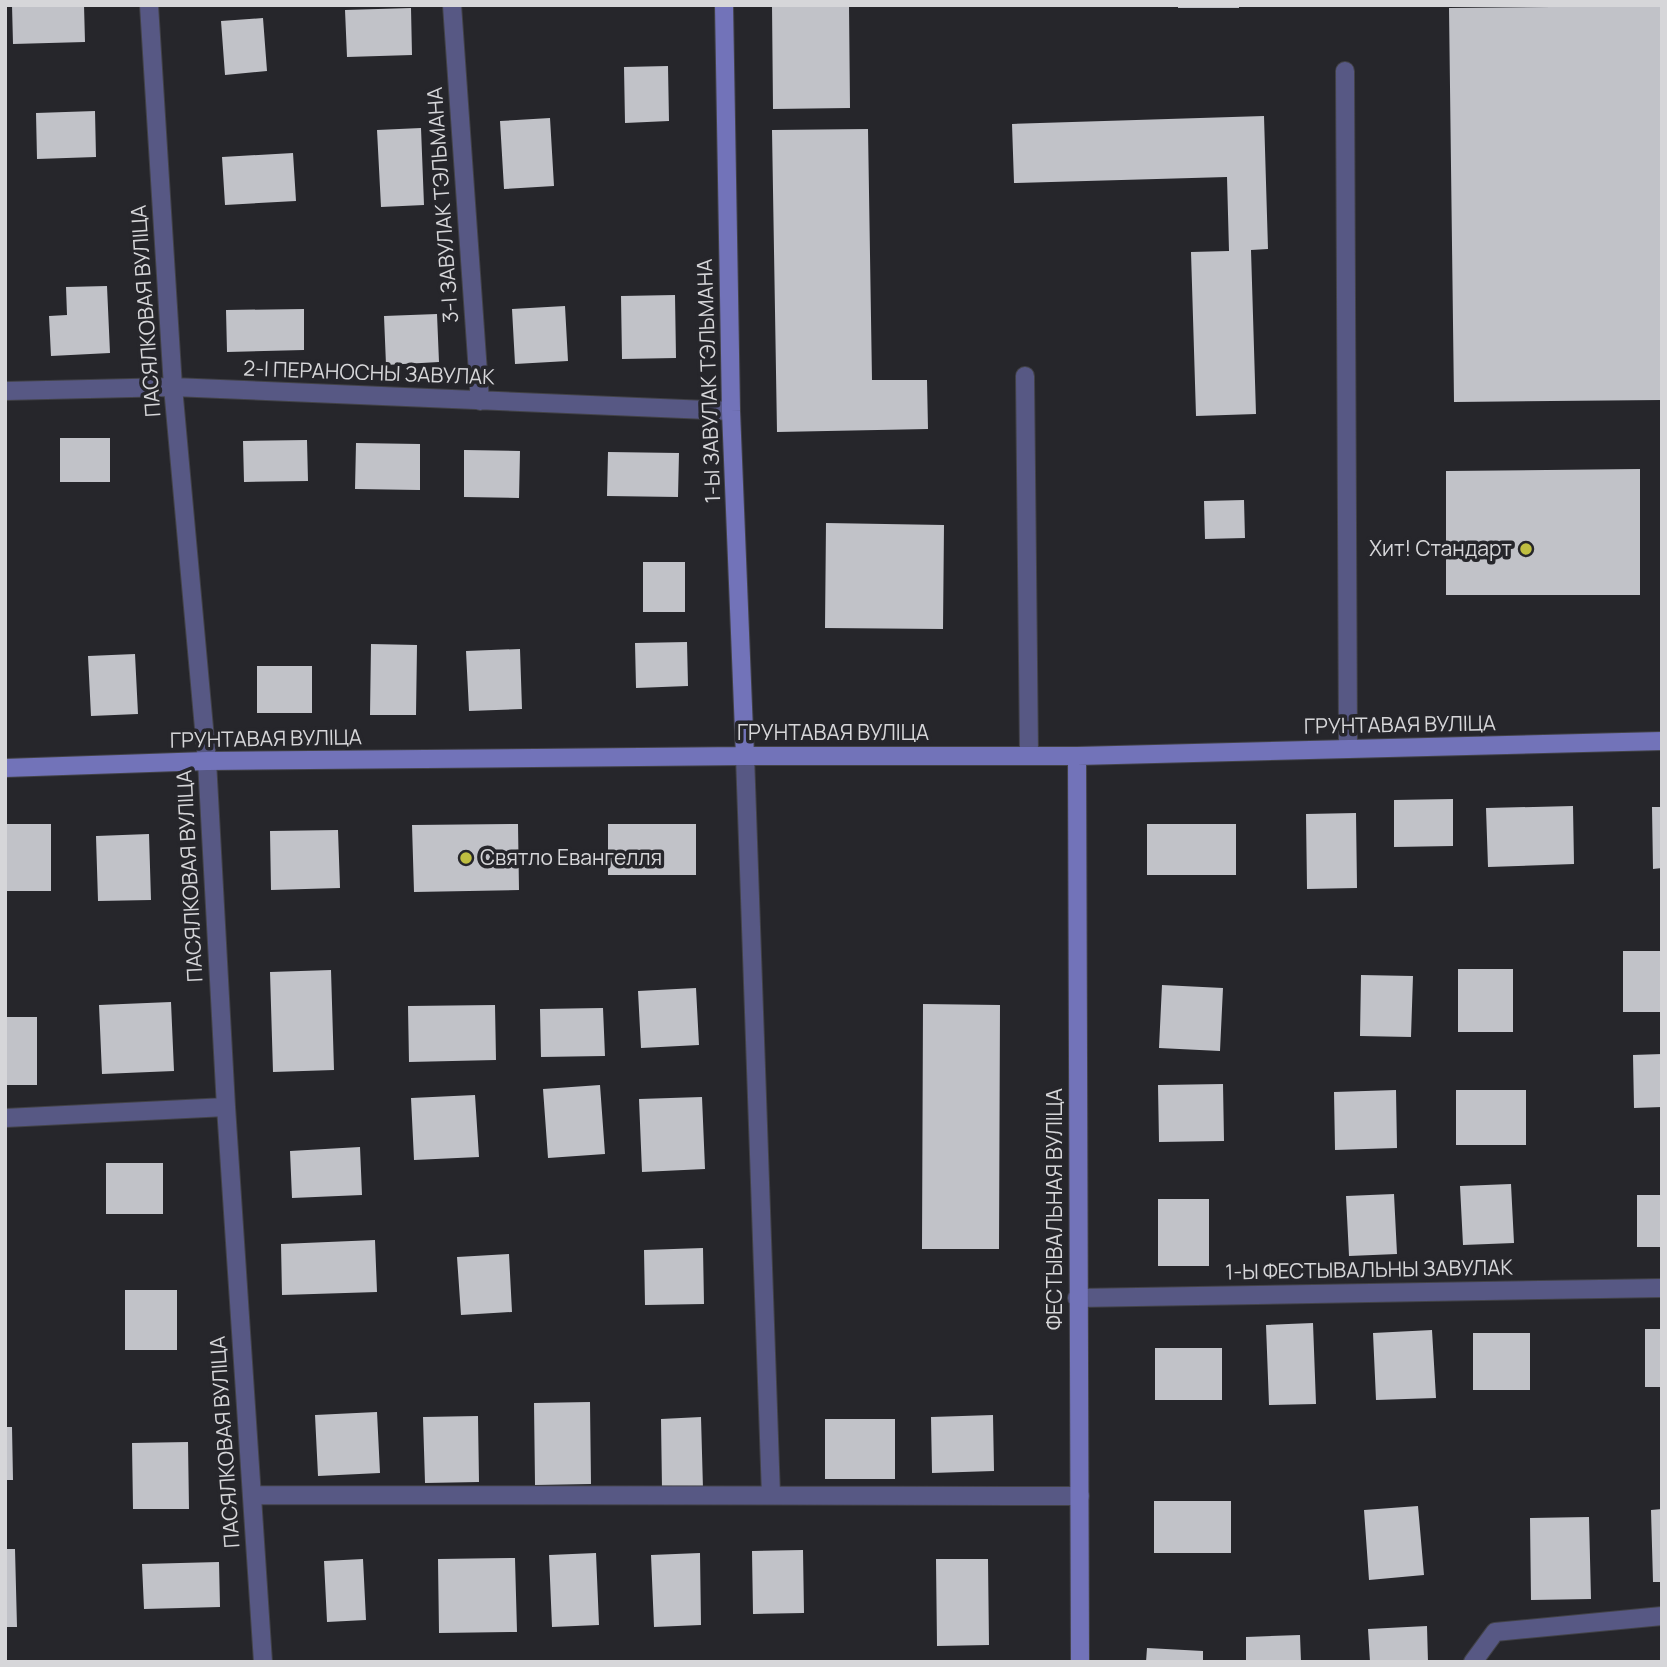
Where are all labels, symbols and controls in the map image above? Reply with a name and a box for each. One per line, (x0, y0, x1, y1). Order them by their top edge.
street label: 3-І ЗАВУЛАК ТЭЛЬМАНА (420, 86, 464, 324)
street label: ПАСЯЛКОВАЯ ВУЛІЦА (124, 204, 166, 418)
street label: 1-Ы ЗАВУЛАК ТЭЛЬМАНА (690, 258, 726, 504)
street label: 2-І ПЕРАНОСНЫ ЗАВУЛАК (243, 354, 496, 390)
place label: Хит! Стандарт (1369, 534, 1512, 562)
marker: Хит! Стандарт (1518, 541, 1534, 557)
street label: ГРУНТАВАЯ ВУЛІЦА (1304, 708, 1496, 740)
street label: ГРУНТАВАЯ ВУЛІЦА (737, 718, 929, 746)
street label: ГРУНТАВАЯ ВУЛІЦА (170, 722, 362, 754)
street label: ПАСЯЛКОВАЯ ВУЛІЦА (169, 769, 209, 983)
place label: Святло Евангелля (480, 843, 662, 871)
marker: Святло Евангелля (458, 850, 474, 866)
street label: ФЕСТЫВАЛЬНАЯ ВУЛІЦА (1040, 1088, 1068, 1330)
street label: 1-Ы ФЕСТЫВАЛЬНЫ ЗАВУЛАК (1225, 1252, 1514, 1286)
street label: ПАСЯЛКОВАЯ ВУЛІЦА (203, 1335, 245, 1549)

